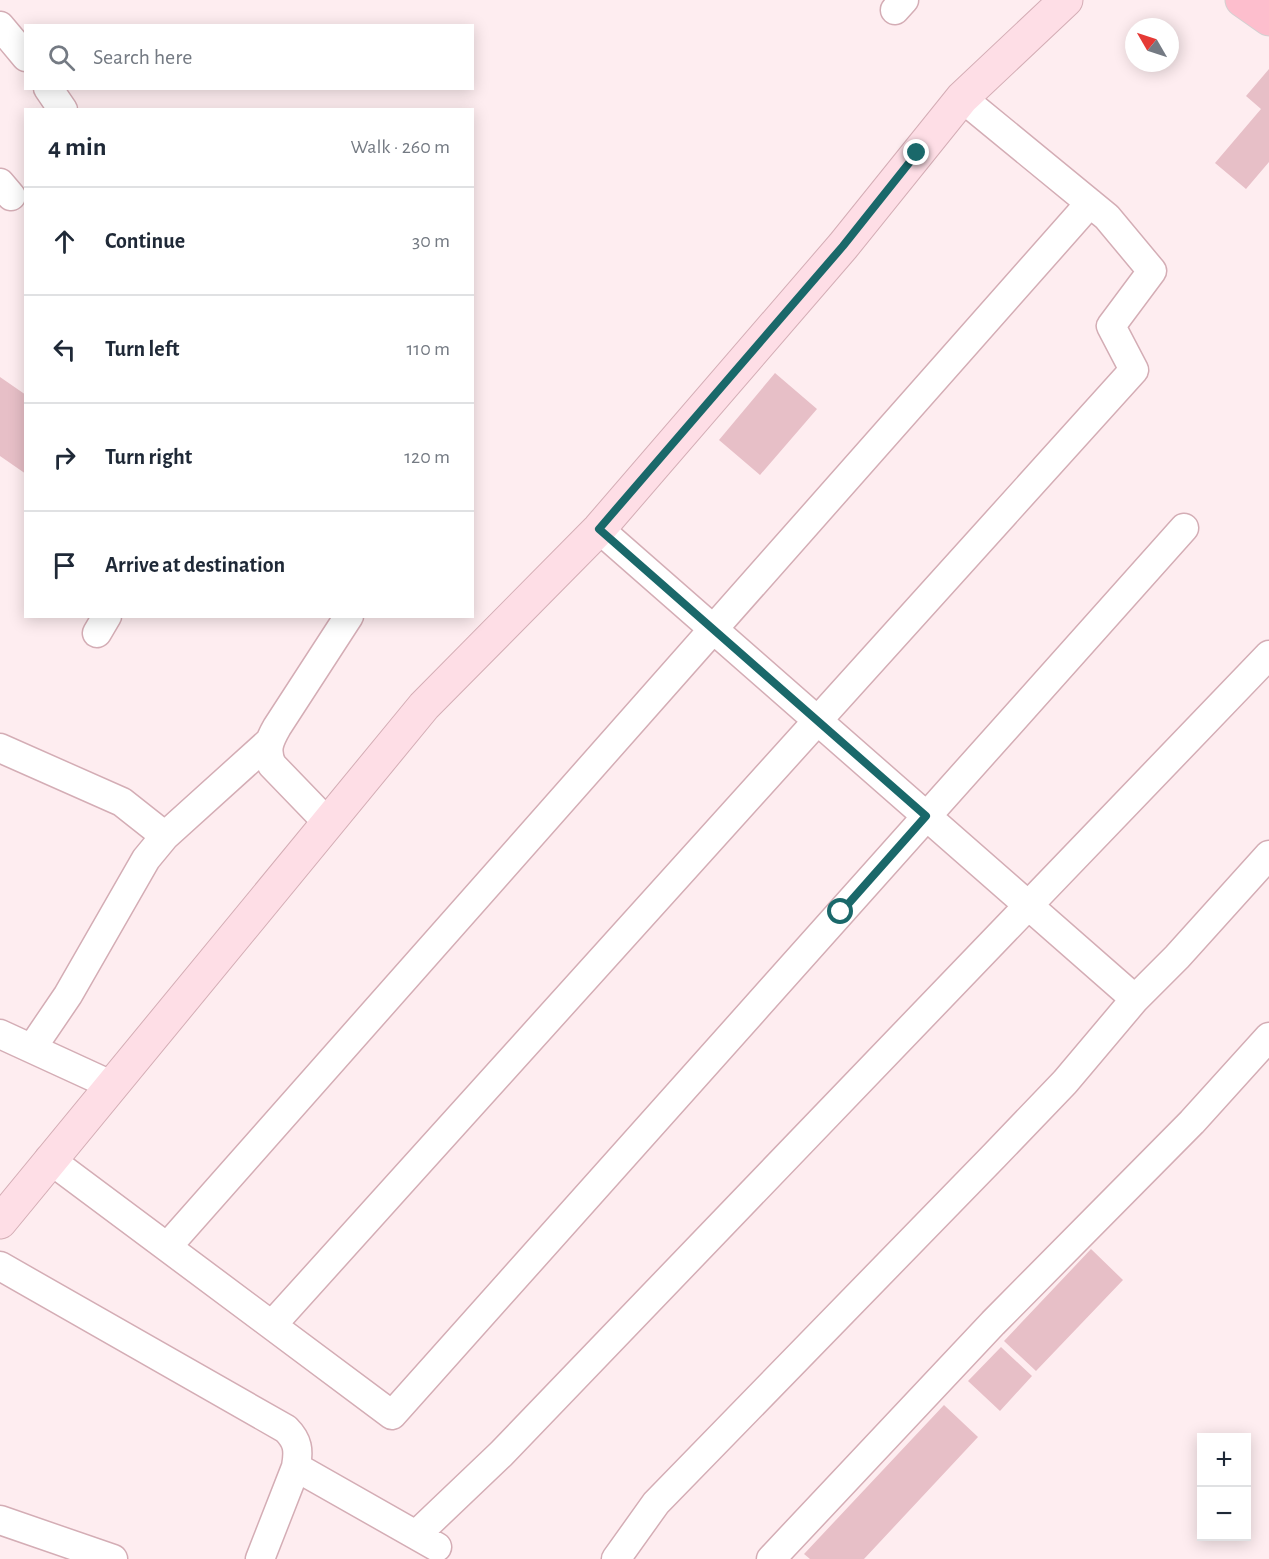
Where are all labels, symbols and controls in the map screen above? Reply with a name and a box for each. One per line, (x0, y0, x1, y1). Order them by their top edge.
north arrow (1125, 18, 1179, 72)
search box (24, 24, 474, 90)
icon: search (45, 41, 78, 74)
text: Search here (93, 46, 192, 68)
text: 4 min (48, 134, 107, 160)
text: Walk · 260 m (350, 137, 450, 157)
route end (903, 139, 929, 165)
icon: ahead (48, 225, 81, 258)
text: Continue (105, 230, 185, 252)
text: 30 m (412, 231, 450, 251)
icon: left (48, 333, 81, 366)
text: Turn left (105, 338, 179, 360)
text: 110 m (406, 339, 450, 359)
icon: right (48, 441, 81, 474)
text: Turn right (105, 446, 192, 468)
text: 120 m (404, 447, 450, 467)
icon: arrive (48, 549, 81, 582)
text: Arrive at destination (105, 554, 285, 576)
route start (827, 898, 853, 924)
map controls (1197, 1433, 1251, 1541)
button: + (1197, 1433, 1251, 1487)
button: − (1197, 1487, 1251, 1541)

